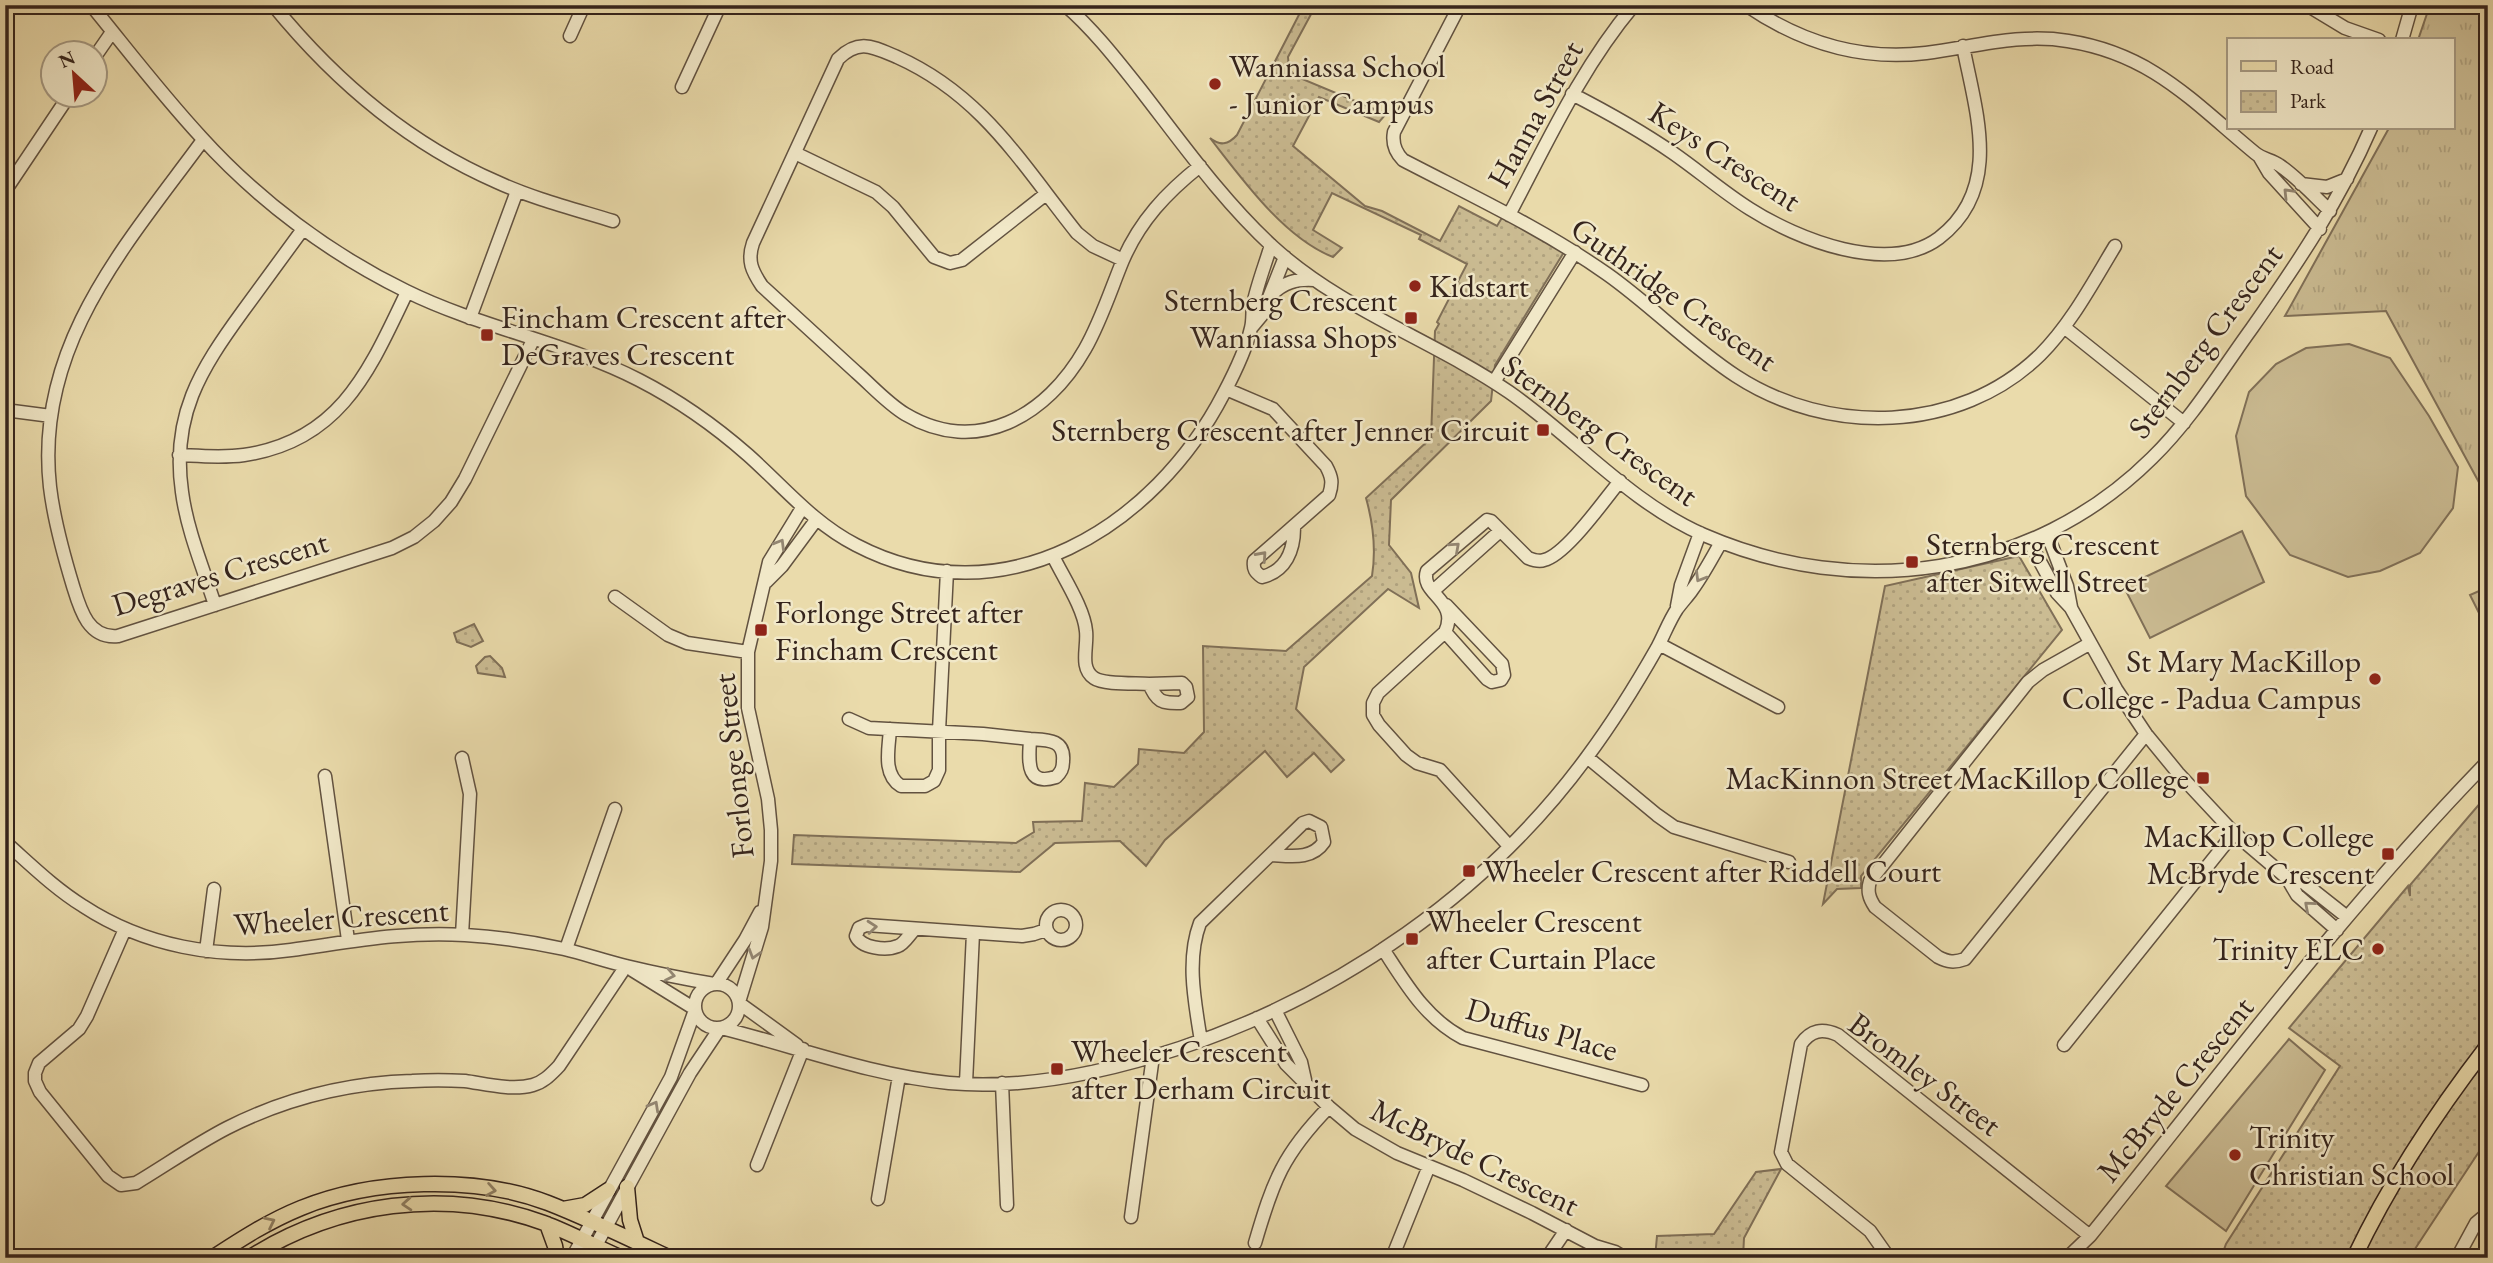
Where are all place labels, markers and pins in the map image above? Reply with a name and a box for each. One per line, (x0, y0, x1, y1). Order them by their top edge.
place label: Wanniassa School - Junior Campus (1229, 45, 1446, 124)
marker: Wanniassa School - Junior Campus (1207, 76, 1223, 92)
place label: Kidstart (1429, 265, 1529, 307)
marker: Kidstart (1407, 278, 1423, 294)
place label: Sternberg Crescent Wanniassa Shops (1164, 279, 1397, 358)
place label: Fincham Crescent after DeGraves Crescent (501, 296, 787, 375)
marker: Sternberg Crescent Wanniassa Shops (1403, 310, 1419, 326)
marker: Fincham Crescent after DeGraves Crescent (479, 327, 495, 343)
place label: Sternberg Crescent after Jenner Circuit (1051, 409, 1529, 451)
marker: Sternberg Crescent after Jenner Circuit (1535, 422, 1551, 438)
place label: Sternberg Crescent after Sitwell Street (1926, 523, 2159, 602)
marker: Sternberg Crescent after Sitwell Street (1904, 554, 1920, 570)
place label: Forlonge Street after Fincham Crescent (775, 591, 1023, 670)
marker: Forlonge Street after Fincham Crescent (753, 622, 769, 638)
place label: St Mary MacKillop College - Padua Campus (2062, 640, 2361, 719)
marker: St Mary MacKillop College - Padua Campus (2367, 671, 2383, 687)
place label: MacKinnon Street MacKillop College (1726, 757, 2189, 799)
marker: MacKinnon Street MacKillop College (2195, 770, 2211, 786)
place label: MacKillop College McBryde Crescent (2144, 815, 2374, 894)
marker: MacKillop College McBryde Crescent (2380, 846, 2396, 862)
place label: Wheeler Crescent after Riddell Court (1483, 850, 1941, 892)
marker: Wheeler Crescent after Riddell Court (1461, 863, 1477, 879)
place label: Wheeler Crescent after Curtain Place (1426, 900, 1656, 979)
place label: Trinity ELC (2213, 928, 2364, 970)
marker: Wheeler Crescent after Curtain Place (1404, 931, 1420, 947)
marker: Trinity ELC (2370, 941, 2386, 957)
place label: Wheeler Crescent after Derham Circuit (1071, 1030, 1330, 1109)
marker: Wheeler Crescent after Derham Circuit (1049, 1061, 1065, 1077)
place label: Trinity Christian School (2249, 1116, 2455, 1195)
marker: Trinity Christian School (2227, 1147, 2243, 1163)

